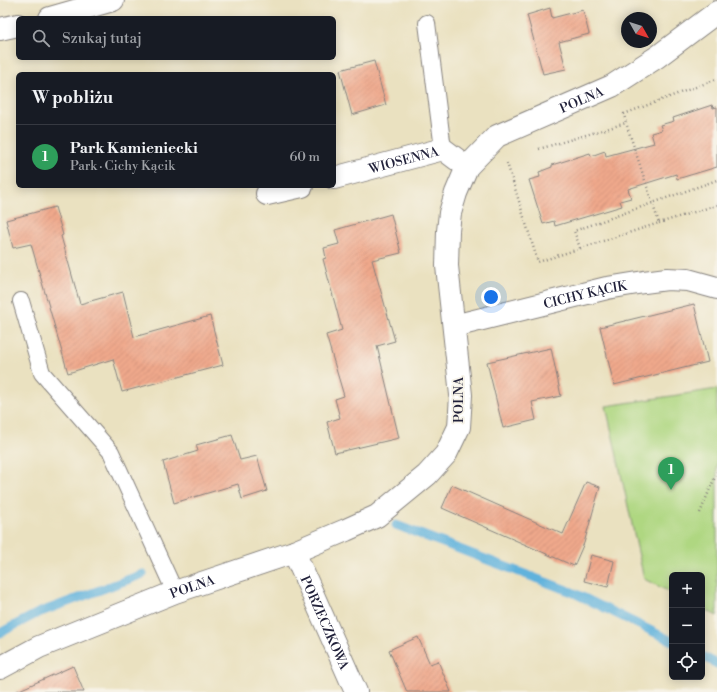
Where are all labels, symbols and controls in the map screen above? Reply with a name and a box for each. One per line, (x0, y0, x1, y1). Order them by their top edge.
north arrow (621, 12, 657, 48)
search box (16, 16, 336, 60)
icon: search (30, 27, 52, 49)
text: Szukaj tutaj (62, 29, 142, 48)
street label: POLNA (557, 83, 607, 117)
text: W pobliżu (32, 87, 113, 109)
text: Park Kamieniecki (70, 139, 198, 158)
street label: WIOSENNA (366, 143, 442, 178)
text: 1 (42, 149, 48, 165)
text: 60 m (289, 149, 320, 165)
text: Park · Cichy Kącik (70, 158, 175, 174)
street label: CICHY KĄCIK (542, 278, 630, 312)
your location (481, 287, 501, 307)
street label: POLNA (451, 376, 467, 423)
pin: 1 (658, 457, 684, 490)
street label: POLNA (168, 572, 218, 602)
map controls (669, 572, 705, 680)
button: + (669, 572, 705, 608)
street label: PORZECZKOWA (297, 573, 352, 673)
button: − (669, 608, 705, 644)
button: locate (669, 644, 705, 680)

